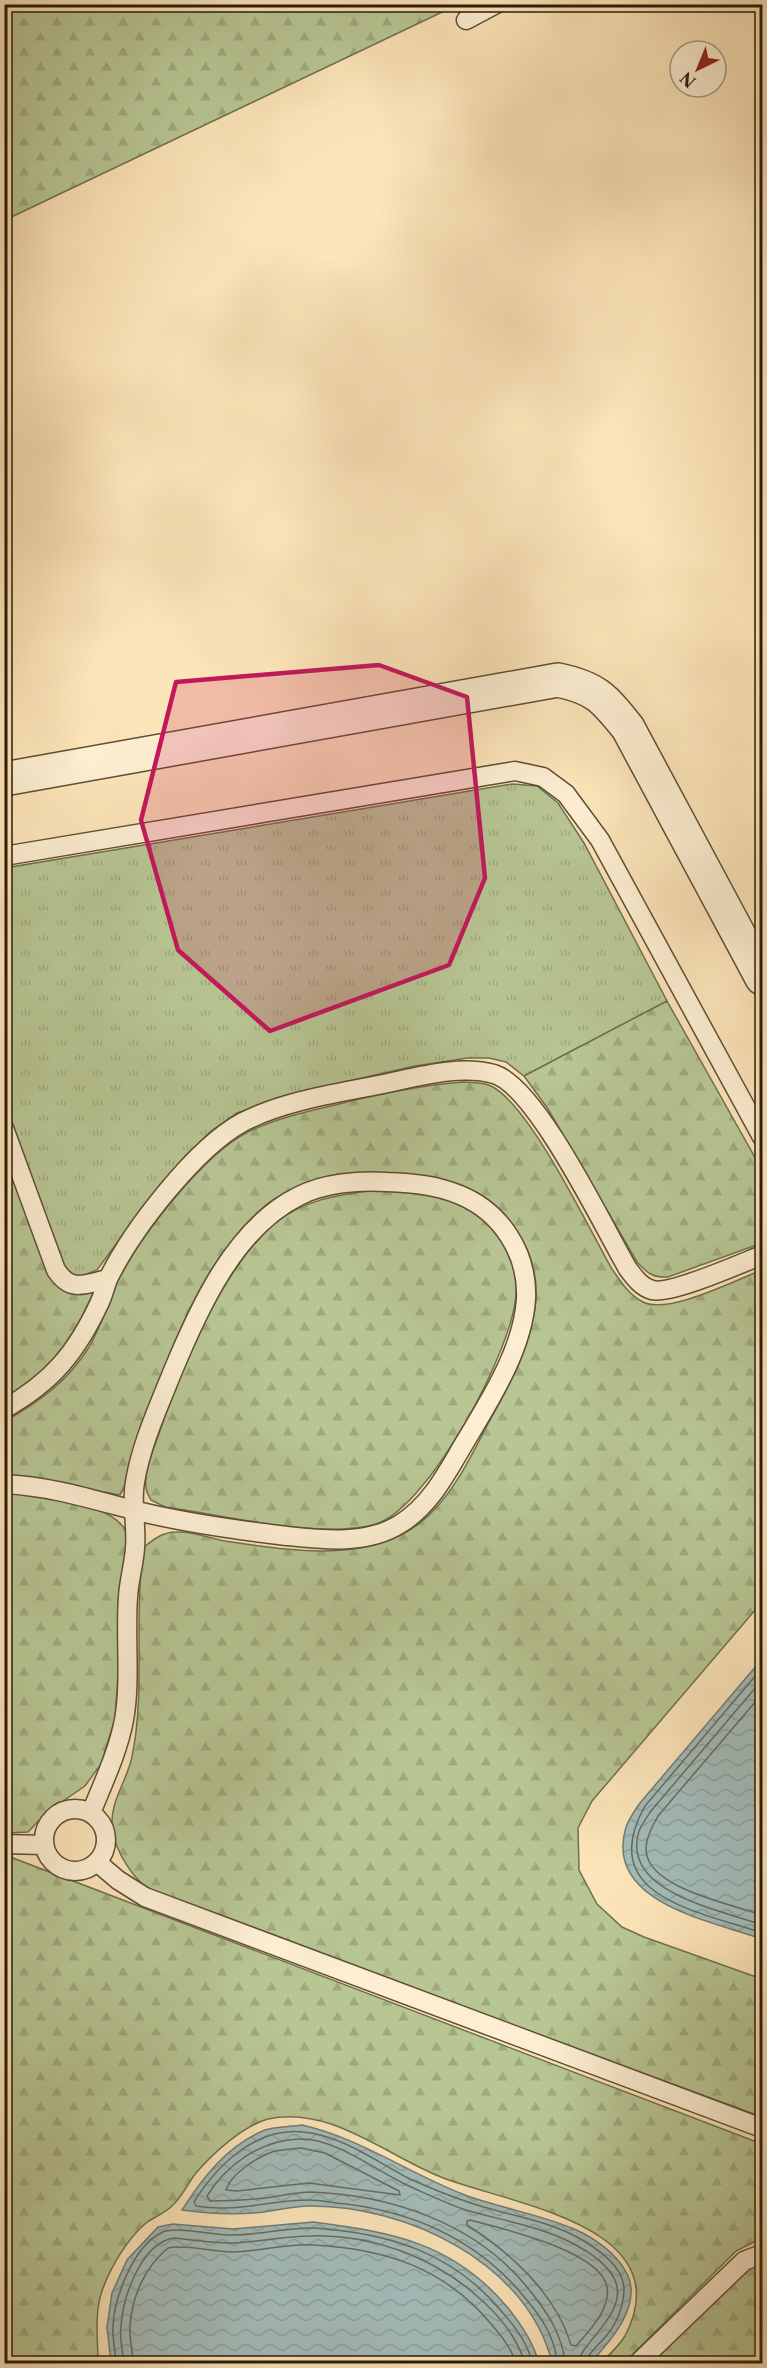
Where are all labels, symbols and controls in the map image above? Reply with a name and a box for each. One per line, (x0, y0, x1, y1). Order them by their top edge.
north arrow (668, 39, 728, 99)
text: N (676, 68, 700, 92)

